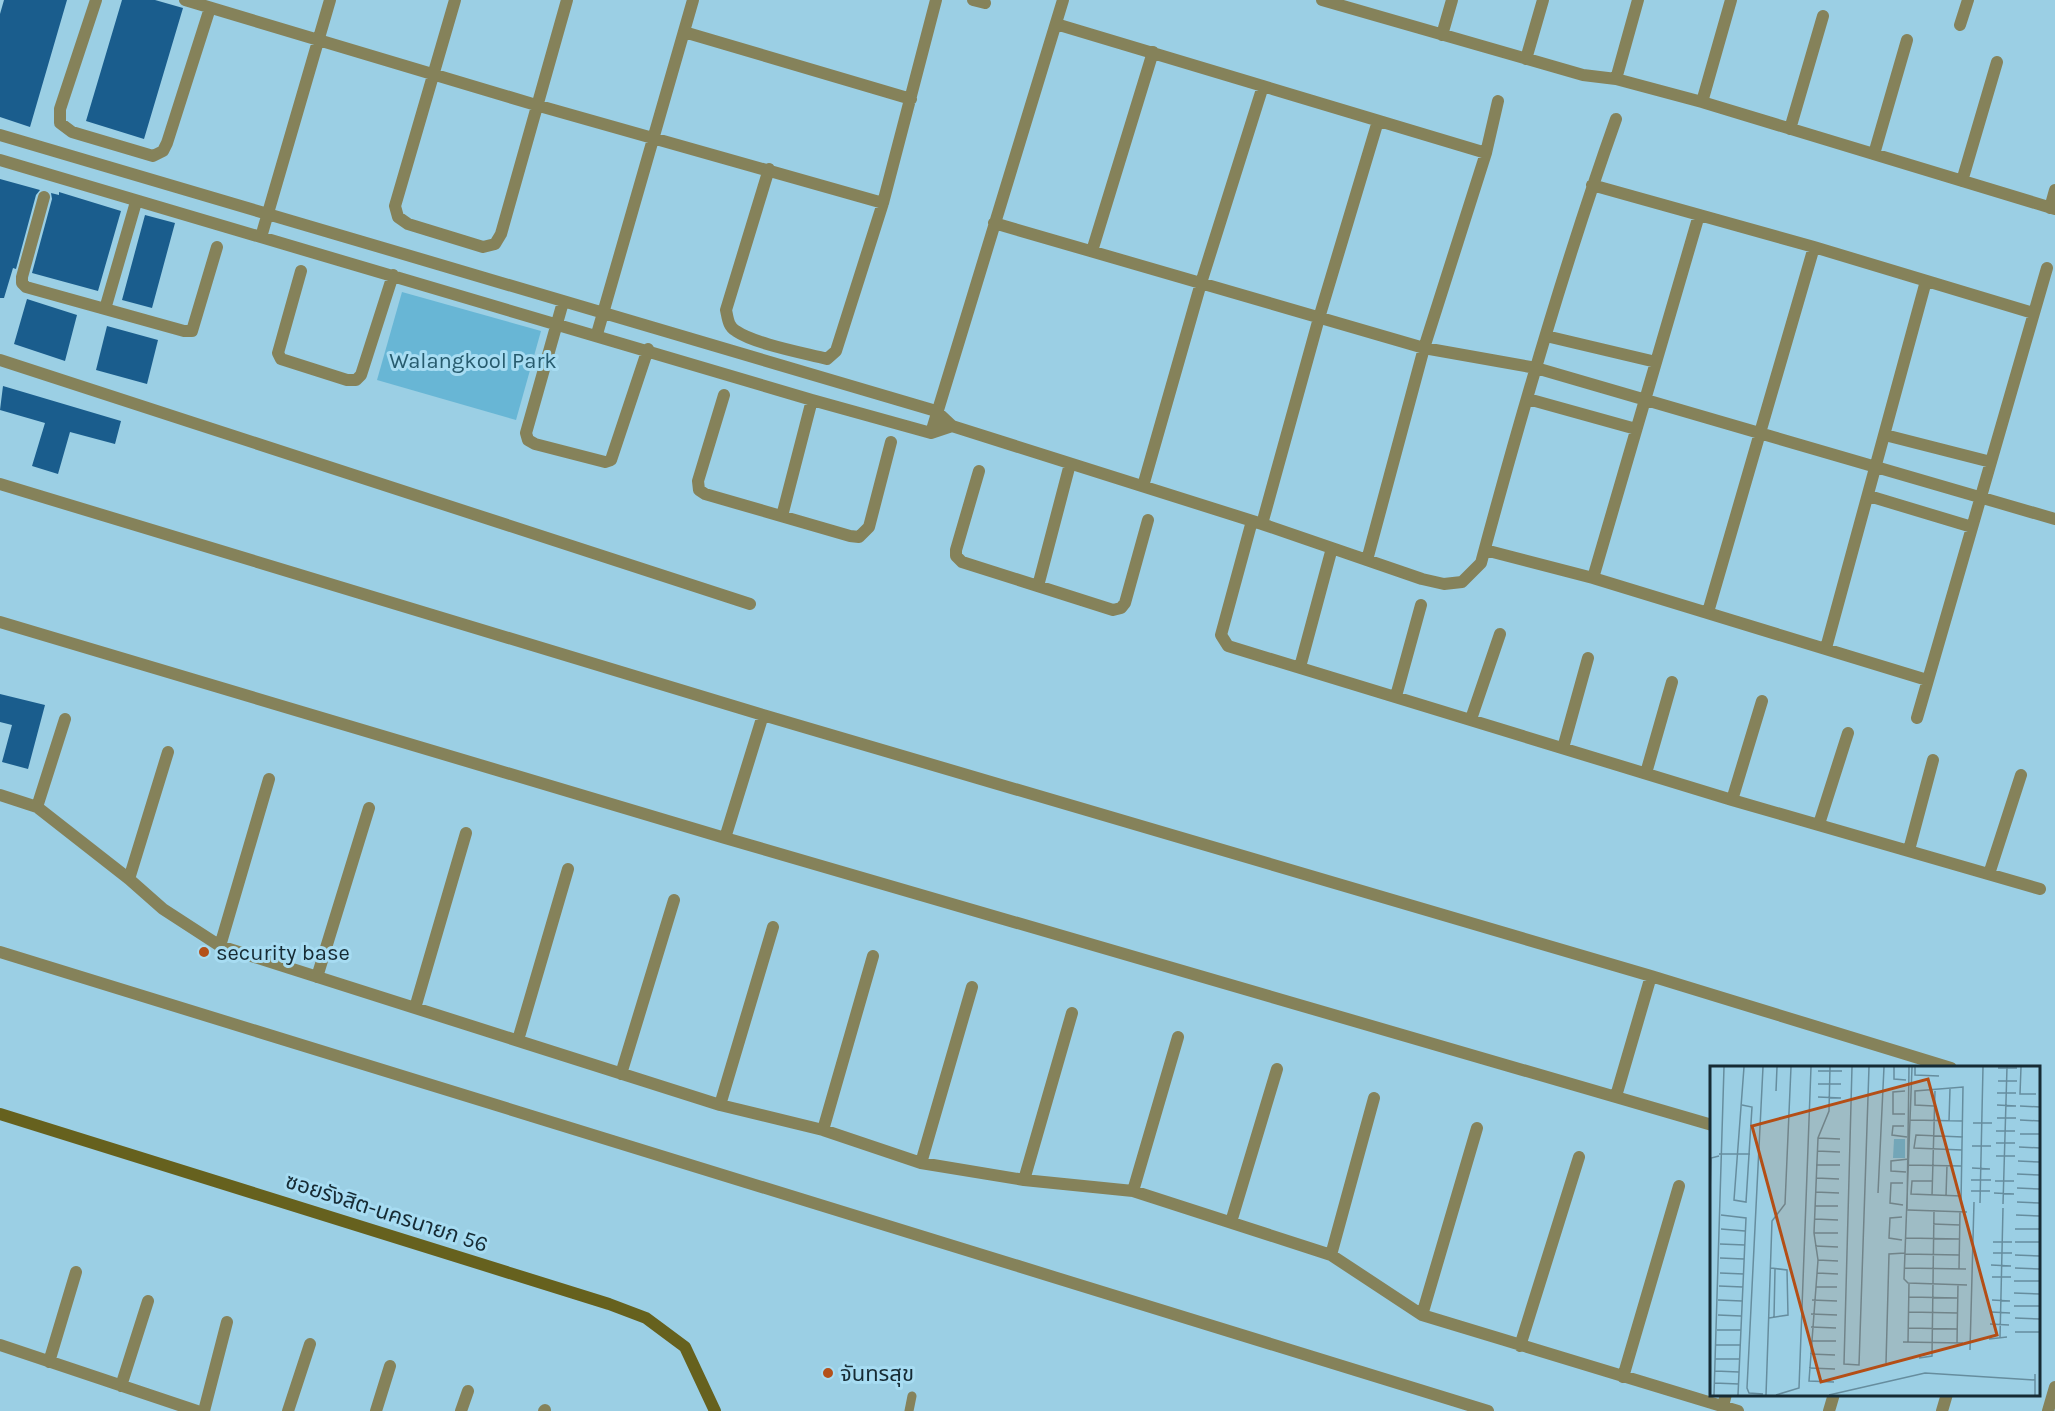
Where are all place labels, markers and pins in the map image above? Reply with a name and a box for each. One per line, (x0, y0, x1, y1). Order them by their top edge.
place label: security base (216, 940, 350, 966)
marker: security base (197, 945, 211, 959)
place label: จันทรสุข (840, 1361, 914, 1387)
marker: จันทรสุข (821, 1366, 835, 1380)

